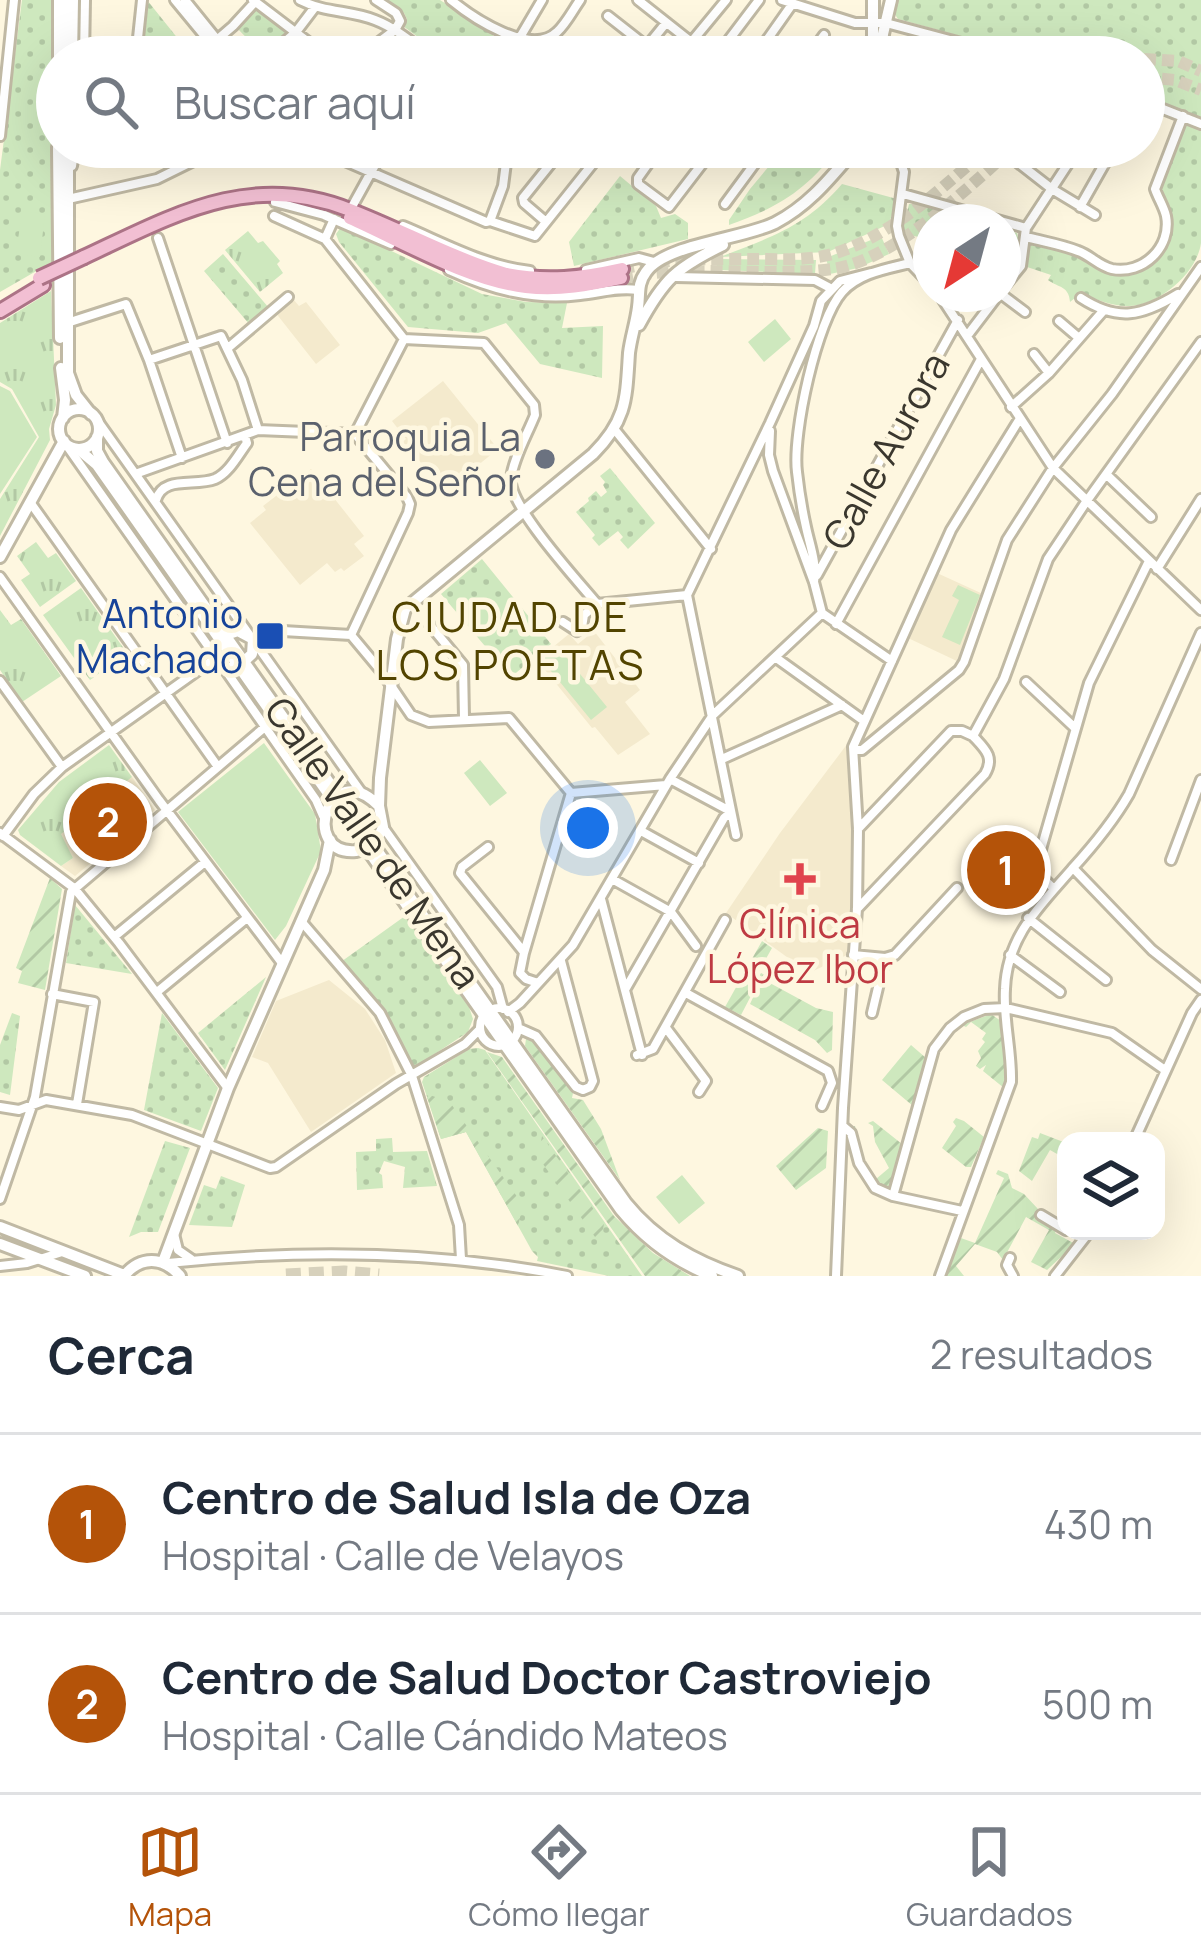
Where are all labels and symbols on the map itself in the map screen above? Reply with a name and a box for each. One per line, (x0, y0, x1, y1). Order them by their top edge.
north arrow (913, 204, 1021, 312)
street label: Calle Aurora (809, 342, 962, 559)
place label: Parroquia La Cena del Señor (248, 409, 521, 508)
marker: Parroquia La Cena del Señor (532, 446, 558, 472)
place label: Antonio Machado (76, 586, 243, 685)
district label: CIUDAD DE LOS POETAS (376, 587, 646, 693)
marker: Antonio Machado (254, 620, 286, 652)
street label: Calle Valle de Mena (253, 686, 495, 999)
pin: 2 (69, 777, 147, 867)
your location (558, 798, 618, 858)
pin: 1 (967, 825, 1045, 915)
marker: Clínica López Ibor (784, 863, 816, 895)
place label: Clínica López Ibor (707, 896, 893, 995)

